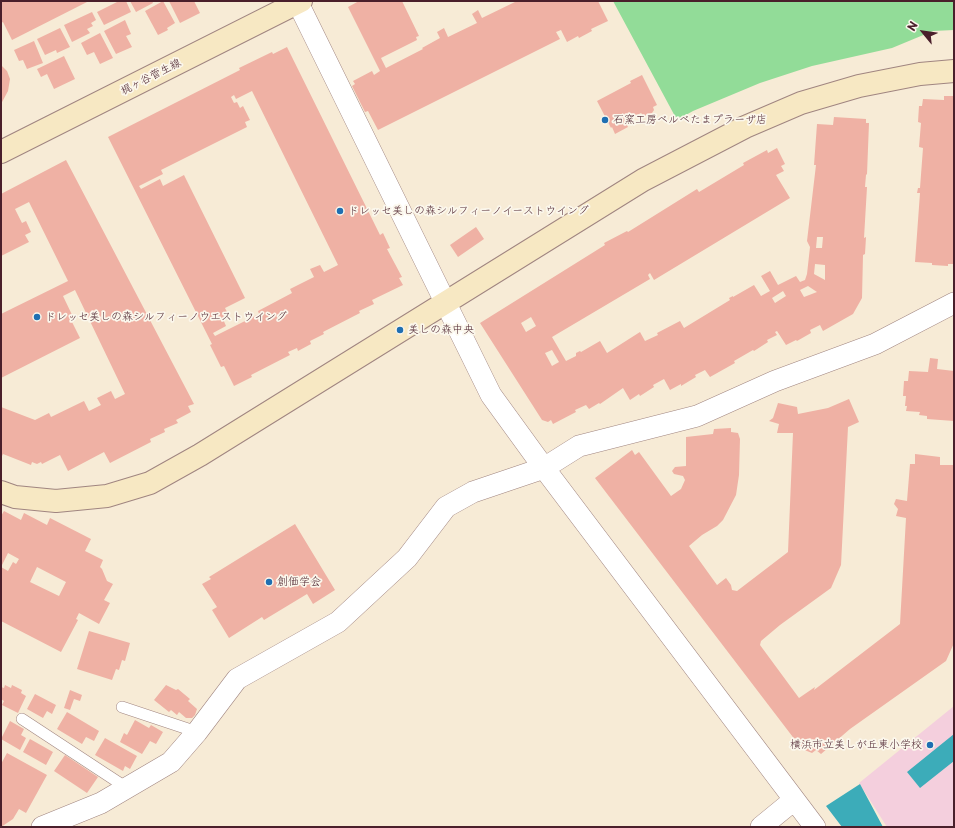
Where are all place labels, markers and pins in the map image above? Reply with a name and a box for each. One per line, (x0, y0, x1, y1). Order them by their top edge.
place label: 石窯工房ベルベたまプラーザ店 (613, 113, 767, 127)
marker: 石窯工房ベルベたまプラーザ店 (600, 115, 610, 125)
place label: ドレッセ美しの森シルフィーノイーストウイング (348, 204, 589, 218)
marker: ドレッセ美しの森シルフィーノイーストウイング (335, 206, 345, 216)
place label: ドレッセ美しの森シルフィーノウエストウイング (45, 310, 287, 324)
marker: ドレッセ美しの森シルフィーノウエストウイング (32, 312, 42, 322)
place label: 美しの森中央 (408, 323, 474, 337)
marker: 美しの森中央 (395, 325, 405, 335)
place label: 創価学会 (277, 575, 321, 589)
marker: 創価学会 (264, 577, 274, 587)
place label: 横浜市立美しが丘東小学校 (790, 738, 922, 752)
marker: 横浜市立美しが丘東小学校 (925, 740, 935, 750)

